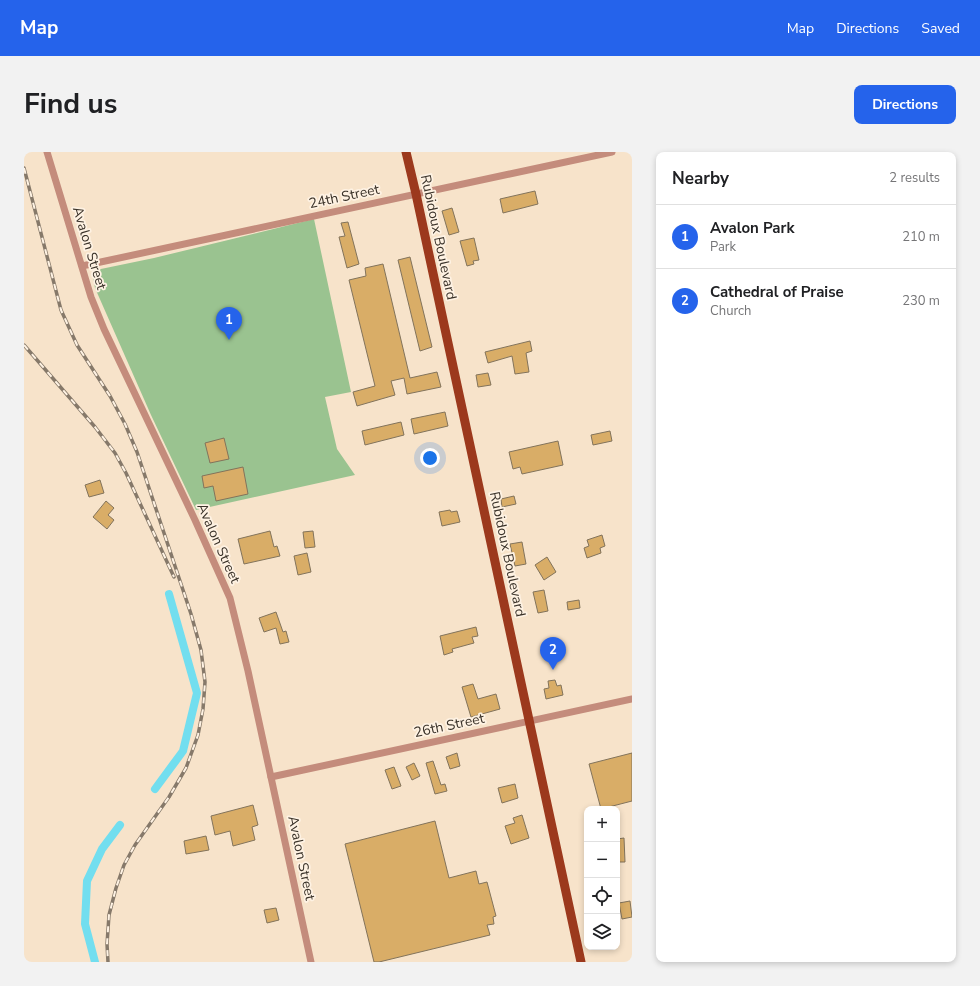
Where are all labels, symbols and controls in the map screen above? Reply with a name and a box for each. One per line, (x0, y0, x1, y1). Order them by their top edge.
text: Map (20, 15, 58, 41)
text: Map (787, 19, 814, 38)
text: Directions (836, 19, 899, 38)
text: Saved (921, 19, 960, 38)
text: Find us (24, 85, 118, 123)
button: Directions (854, 85, 956, 124)
text: Nearby (672, 167, 729, 190)
text: 2 results (889, 169, 940, 187)
street label: Rubidoux Boulevard (416, 173, 461, 301)
street label: 24th Street (307, 180, 381, 213)
street label: Avalon Street (68, 204, 111, 292)
text: Avalon Park (710, 218, 794, 238)
text: 1 (681, 228, 689, 246)
text: 210 m (902, 228, 940, 246)
text: Park (710, 238, 736, 256)
text: Cathedral of Praise (710, 282, 844, 302)
text: 2 (681, 292, 689, 310)
text: 230 m (902, 292, 940, 310)
text: Church (710, 302, 751, 320)
pin: 1 (216, 307, 242, 340)
your location (420, 448, 440, 468)
street label: Rubidoux Boulevard (485, 490, 530, 618)
street label: Avalon Street (192, 500, 245, 586)
pin: 2 (540, 637, 566, 670)
street label: 26th Street (412, 709, 486, 742)
map controls (584, 806, 620, 950)
button: + (584, 806, 620, 842)
street label: Avalon Street (283, 814, 320, 902)
button: − (584, 842, 620, 878)
button: locate (584, 878, 620, 914)
button: layers (584, 914, 620, 950)

